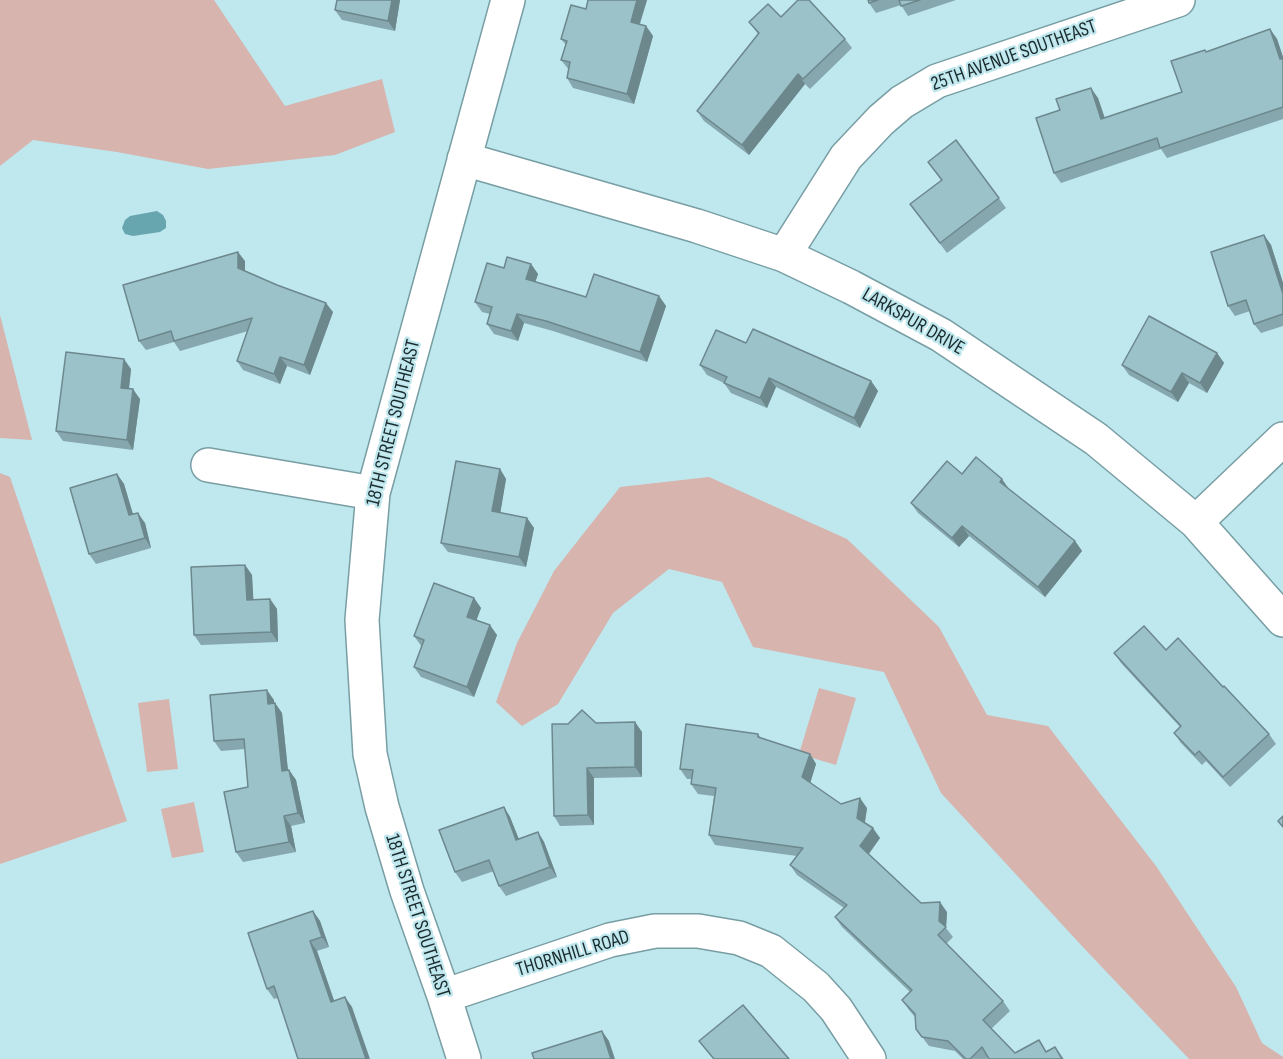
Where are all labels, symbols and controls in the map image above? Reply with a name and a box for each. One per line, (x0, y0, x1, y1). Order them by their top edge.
street label: 25TH AVENUE SOUTHEAST (928, 15, 1100, 97)
street label: LARKSPUR DRIVE (858, 283, 968, 361)
street label: 18TH STREET SOUTHEAST (362, 337, 426, 509)
street label: 18TH STREET SOUTHEAST (379, 831, 455, 1001)
street label: THORNHILL ROAD (514, 925, 632, 983)

